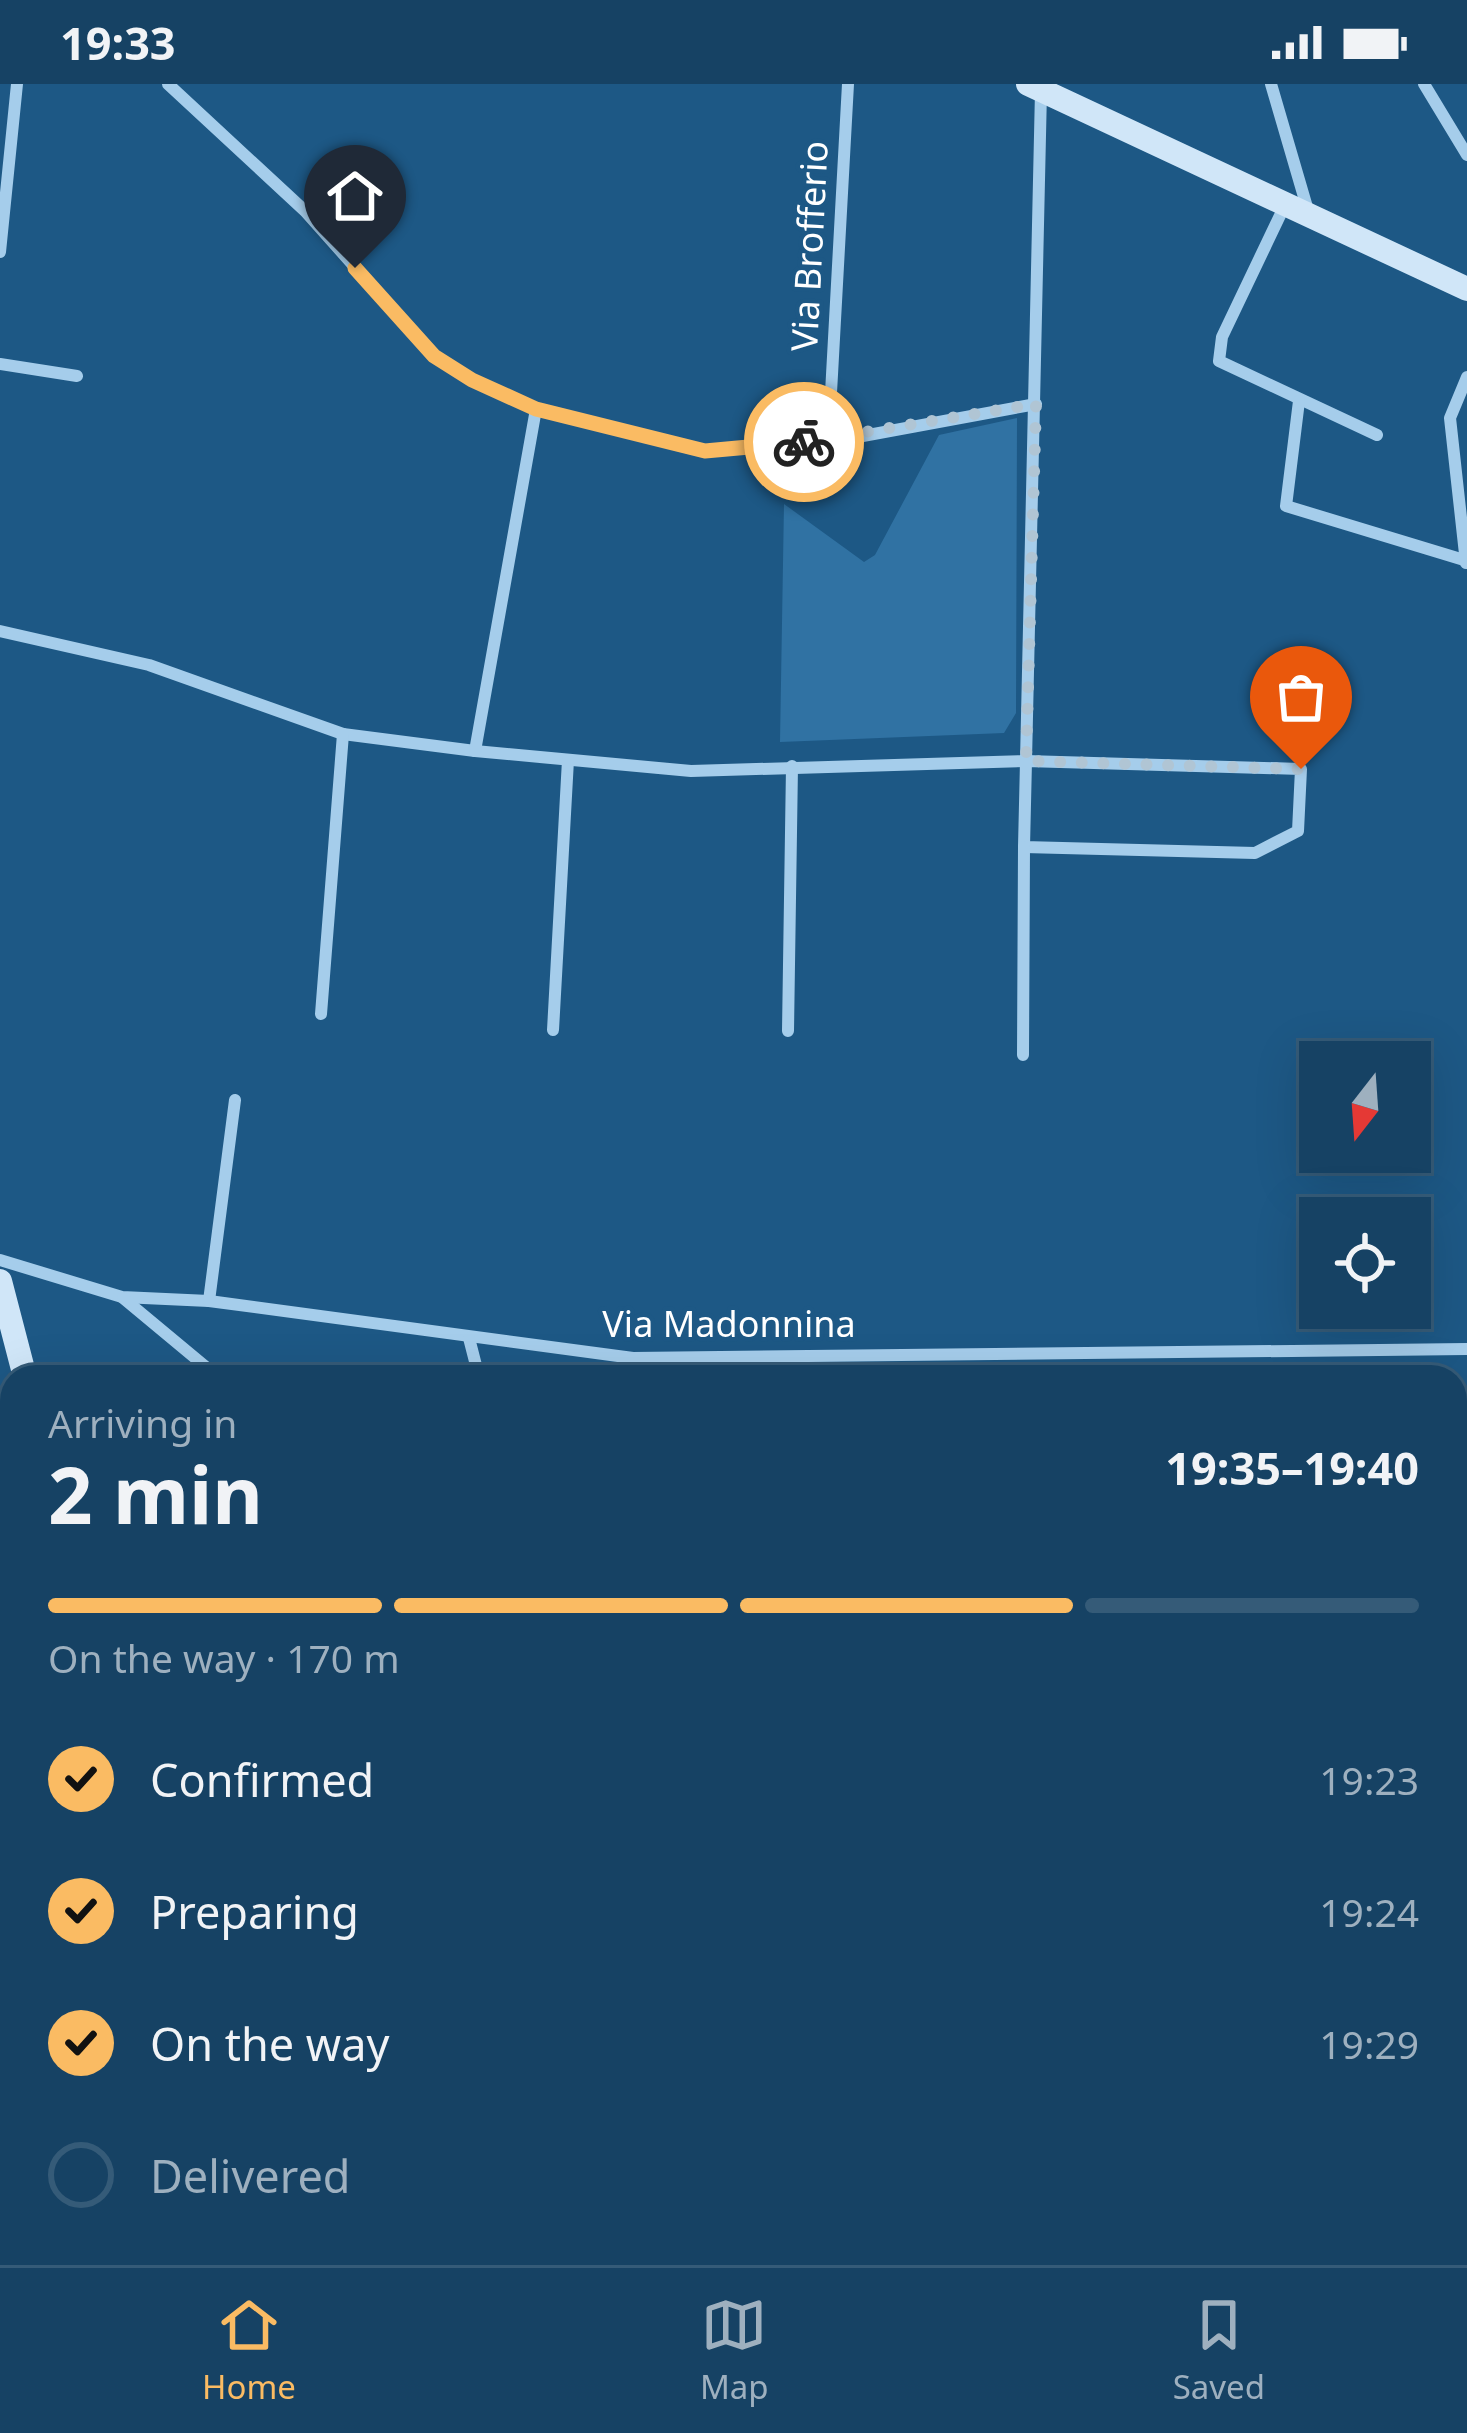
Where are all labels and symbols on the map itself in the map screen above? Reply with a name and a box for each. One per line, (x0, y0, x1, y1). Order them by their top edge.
street label: Via Brofferio (779, 139, 839, 353)
pin (304, 145, 406, 268)
courier (744, 382, 864, 502)
pin (1250, 646, 1352, 769)
north arrow (1299, 1041, 1431, 1173)
street label: Via Madonnina (602, 1299, 856, 1348)

